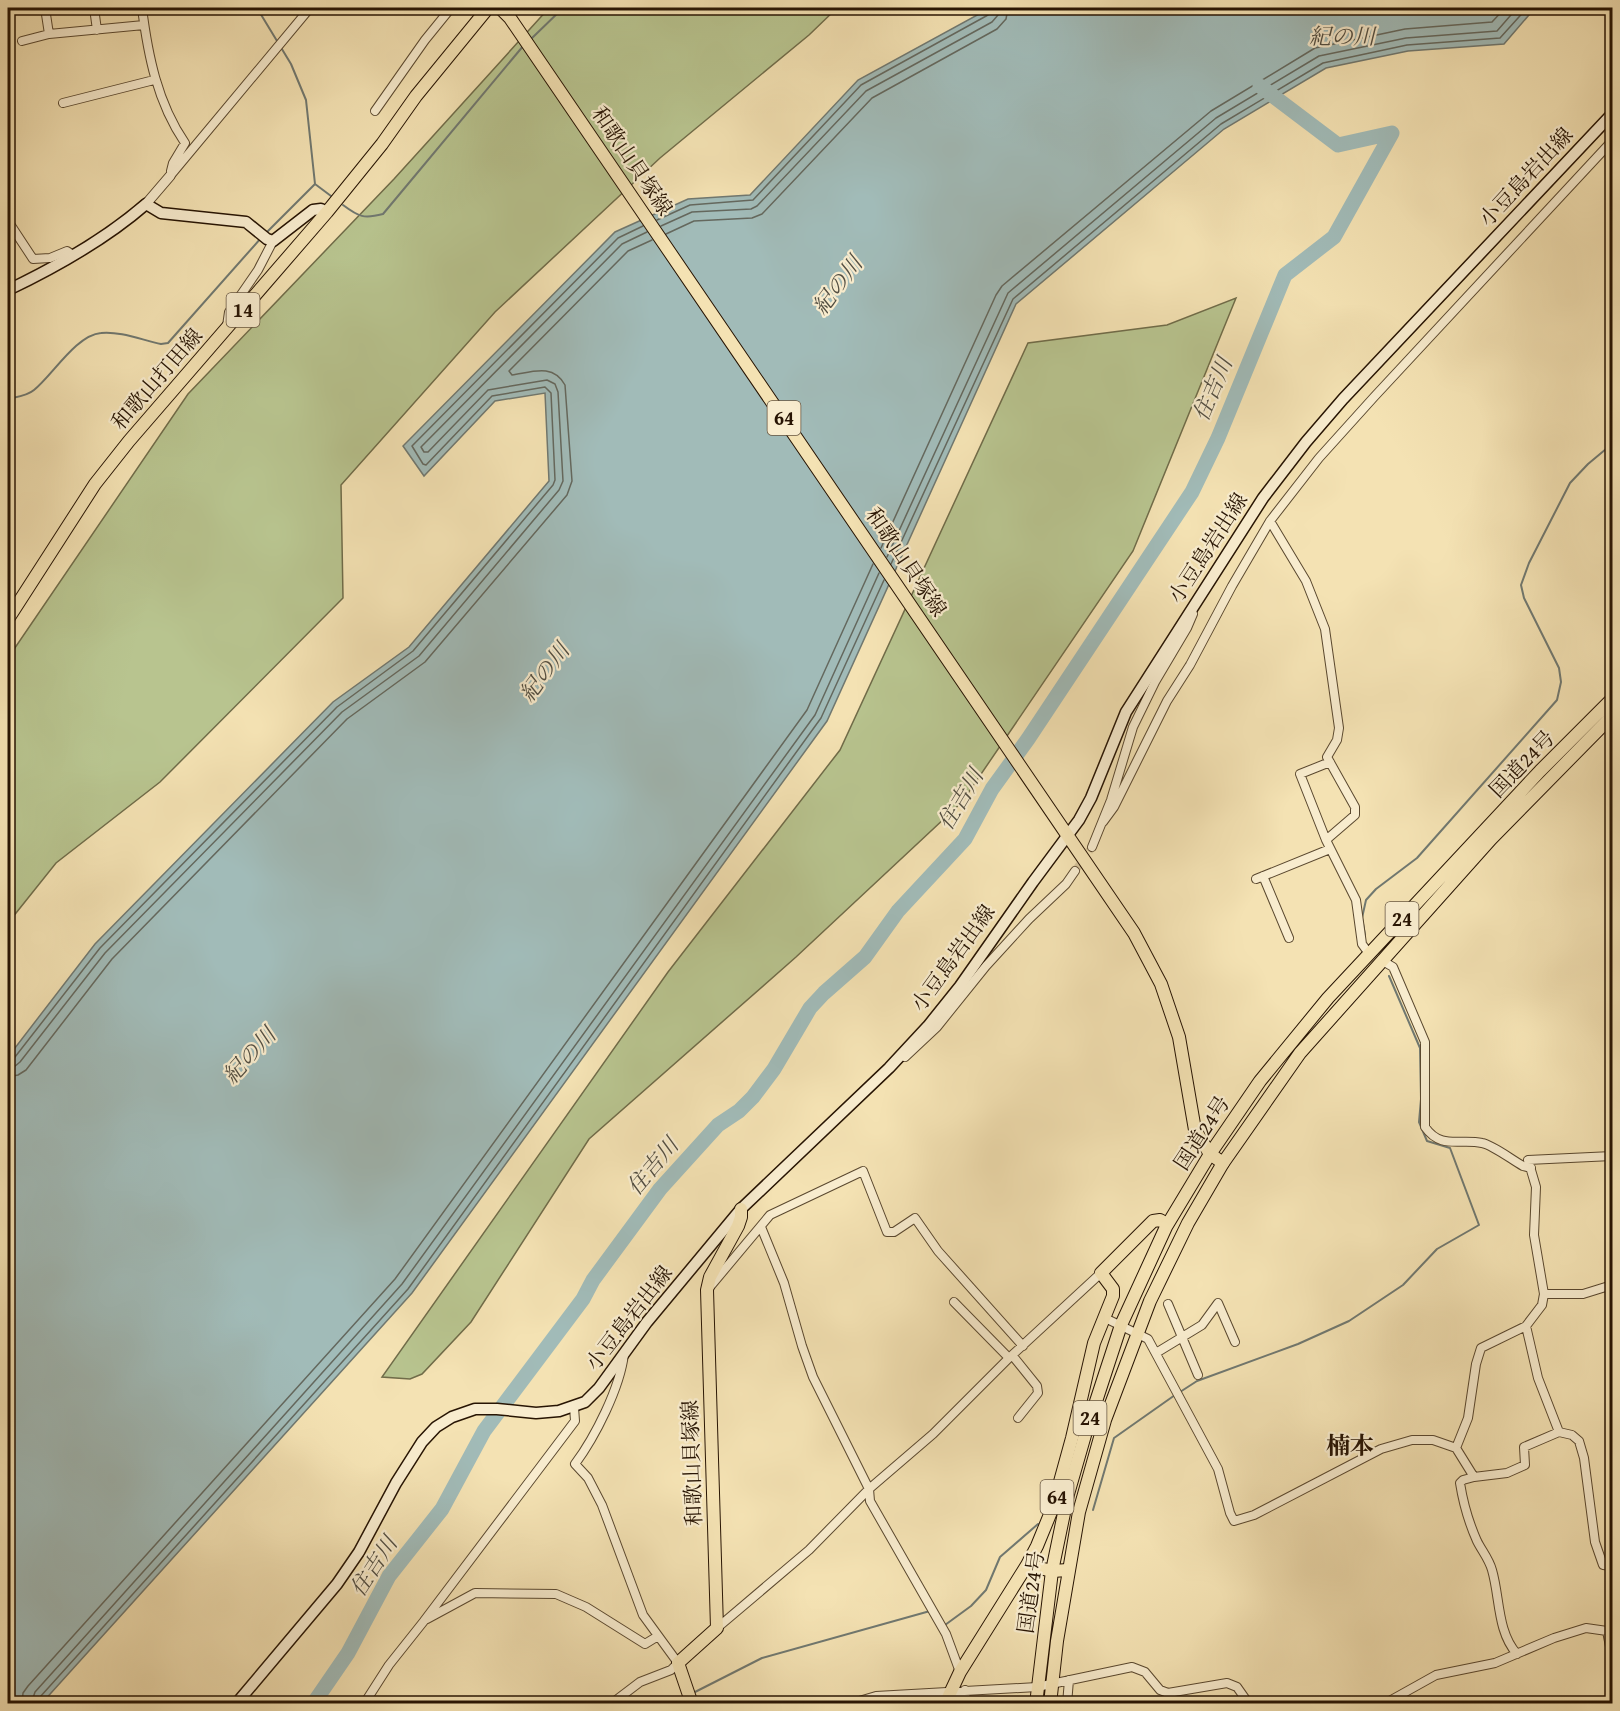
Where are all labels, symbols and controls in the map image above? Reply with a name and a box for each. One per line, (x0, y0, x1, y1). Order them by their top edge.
water label: 紀の川 (1309, 20, 1377, 52)
street label: 和歌山貝塚線 (584, 100, 680, 222)
street label: 小豆島岩出線 (1471, 120, 1580, 233)
water label: 紀の川 (804, 247, 871, 321)
road number: 14 (226, 293, 260, 327)
street label: 和歌山打田線 (104, 321, 210, 436)
water label: 住吉川 (1184, 351, 1240, 426)
road number: 64 (768, 401, 800, 435)
street label: 小豆島岩出線 (1160, 486, 1255, 609)
street label: 和歌山貝塚線 (858, 501, 954, 623)
water label: 紀の川 (511, 634, 578, 708)
street label: 国道24号 (1482, 723, 1562, 804)
water label: 住吉川 (929, 761, 992, 836)
street label: 小豆島岩出線 (903, 898, 1002, 1018)
road number: 24 (1386, 902, 1418, 936)
water label: 紀の川 (215, 1018, 284, 1090)
street label: 国道24号 (1166, 1089, 1237, 1176)
water label: 住吉川 (619, 1129, 687, 1202)
street label: 小豆島岩出線 (578, 1259, 680, 1377)
street label: 和歌山貝塚線 (674, 1400, 709, 1527)
road number: 24 (1074, 1401, 1106, 1435)
district label: 楠本 (1326, 1428, 1374, 1463)
road number: 64 (1040, 1480, 1074, 1514)
water label: 住吉川 (342, 1528, 405, 1602)
street label: 国道24号 (1009, 1549, 1052, 1635)

